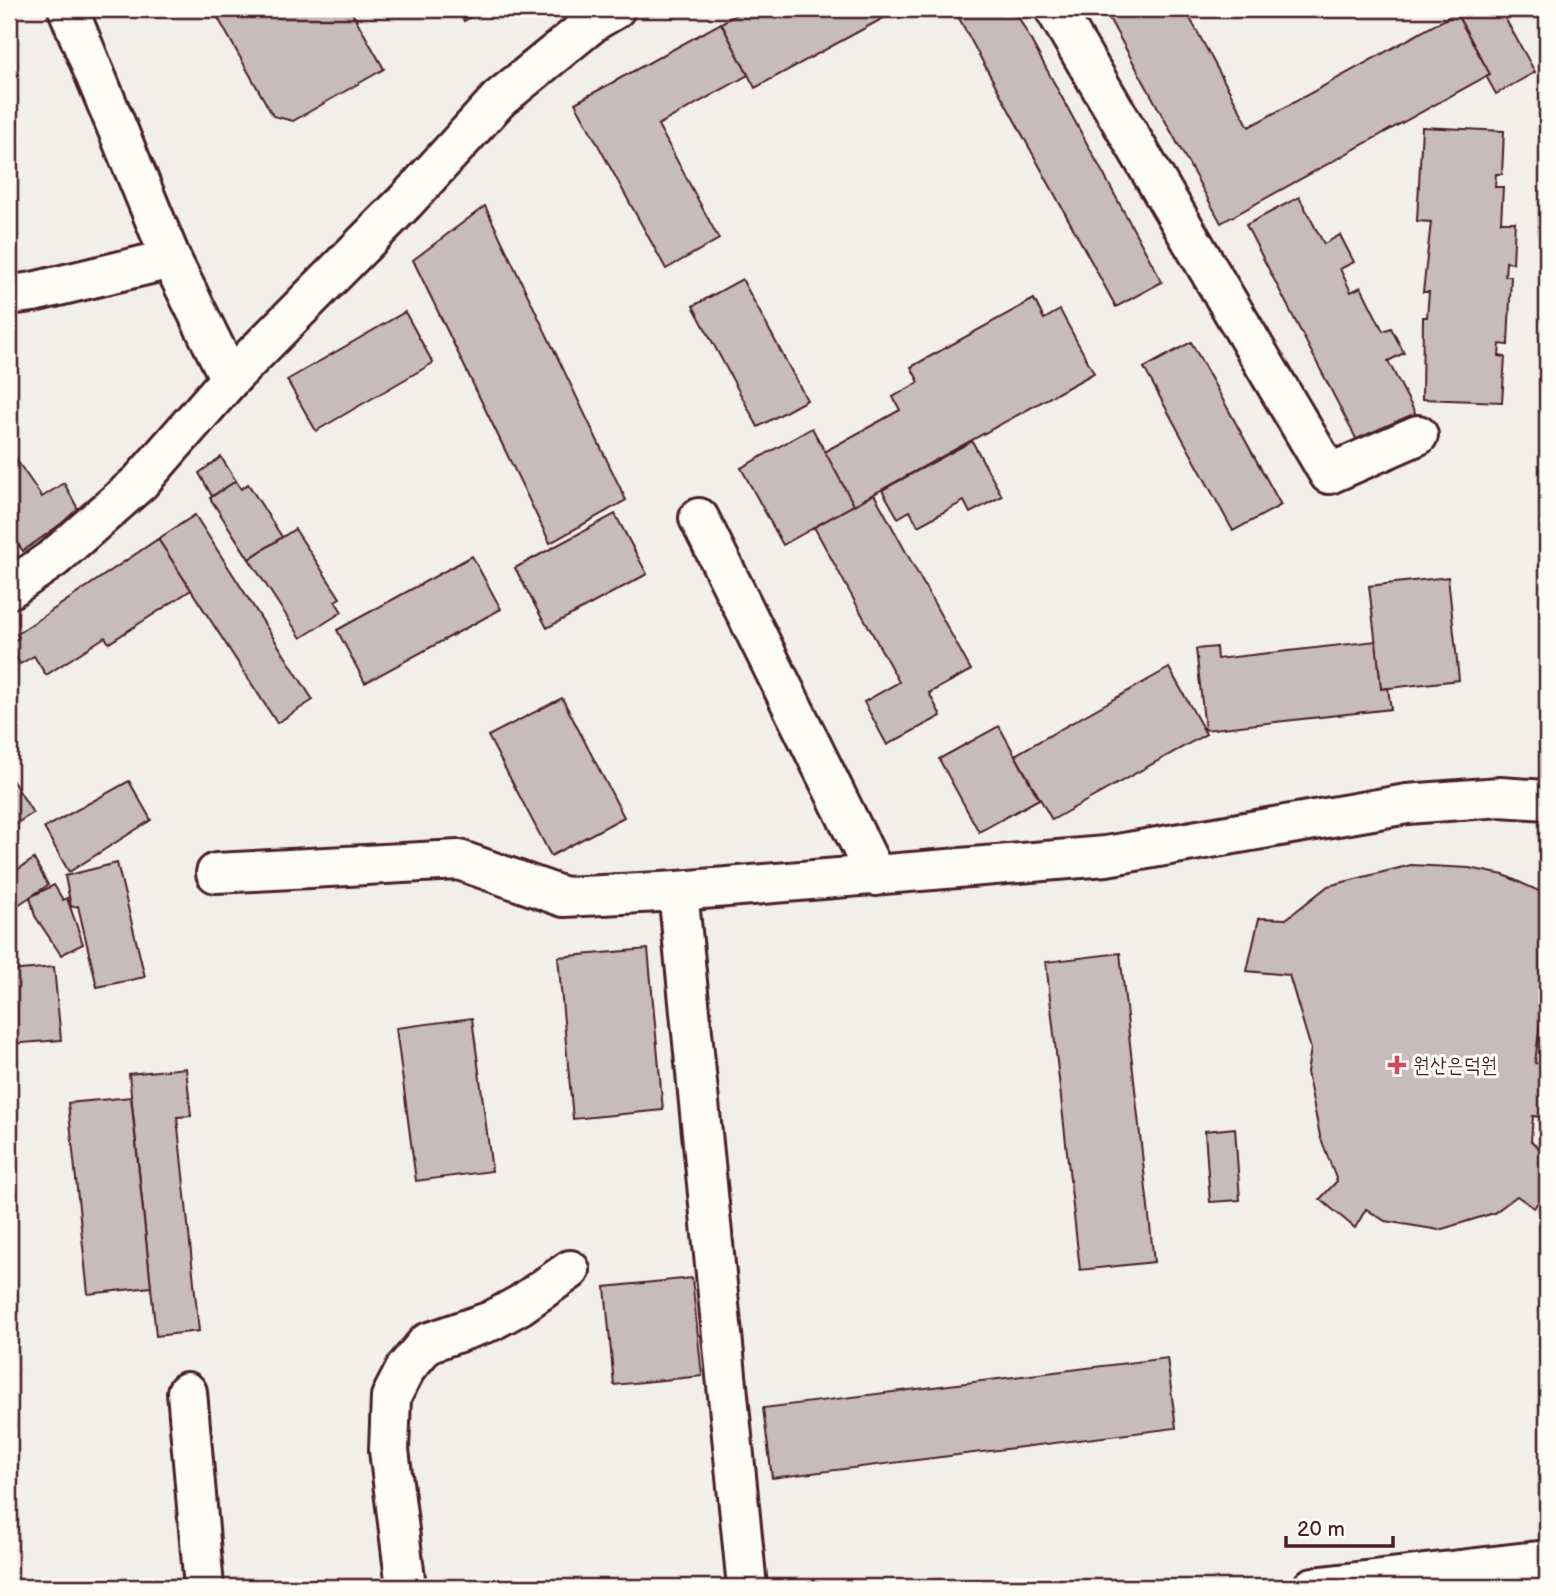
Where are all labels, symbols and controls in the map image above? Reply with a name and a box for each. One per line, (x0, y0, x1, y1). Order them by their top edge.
place label: 원산은덕원 (1413, 1053, 1498, 1078)
marker: 원산은덕원 (1387, 1055, 1407, 1075)
scale bar (1286, 1505, 1393, 1549)
text: 20 m (1297, 1517, 1345, 1542)

